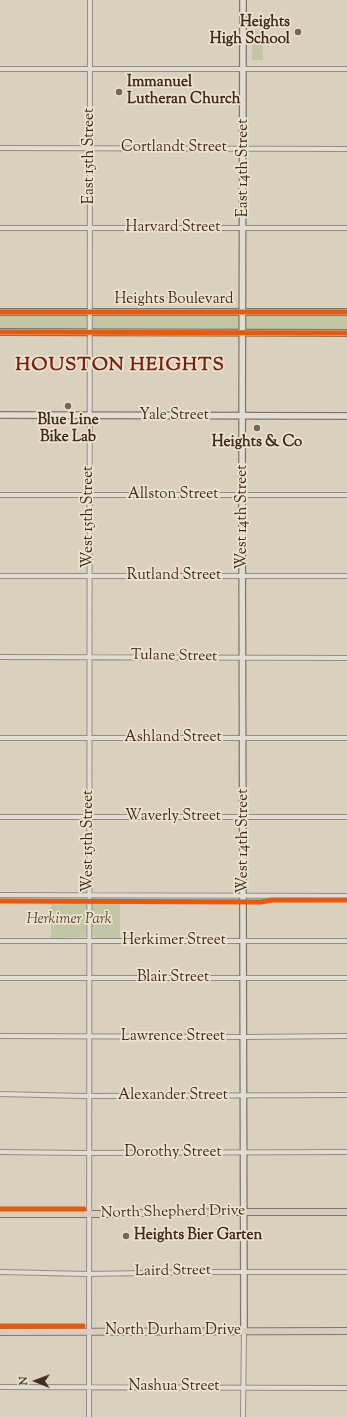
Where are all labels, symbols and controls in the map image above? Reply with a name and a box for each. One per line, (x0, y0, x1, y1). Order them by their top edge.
place label: Heights High School (210, 14, 290, 49)
marker: Heights High School (293, 27, 303, 37)
place label: Immanuel Lutheran Church (127, 74, 241, 109)
marker: Immanuel Lutheran Church (114, 87, 124, 97)
street label: East 15th Street (81, 108, 99, 204)
street label: East 14th Street (235, 119, 253, 217)
street label: Cortlandt Street (121, 139, 227, 157)
street label: Harvard Street (126, 219, 220, 237)
street label: Heights Boulevard (115, 291, 233, 309)
district label: HOUSTON HEIGHTS (15, 356, 225, 378)
marker: Blue Line Bike Lab (63, 401, 73, 411)
street label: Yale Street (139, 407, 209, 425)
place label: Blue Line Bike Lab (37, 412, 99, 447)
marker: Heights & Co (252, 423, 262, 433)
place label: Heights & Co (212, 434, 302, 452)
street label: West 14th Street (234, 465, 252, 569)
street label: West 15th Street (80, 466, 98, 568)
street label: Allston Street (128, 486, 218, 504)
street label: Rutland Street (127, 567, 221, 585)
street label: Tulane Street (131, 647, 217, 667)
street label: Ashland Street (124, 729, 222, 747)
street label: West 14th Street (235, 789, 253, 893)
street label: West 15th Street (80, 790, 98, 892)
street label: Waverly Street (125, 808, 221, 826)
park label: Herkimer Park (26, 911, 112, 929)
street label: Herkimer Street (122, 932, 226, 950)
street label: Blair Street (137, 969, 209, 987)
street label: Lawrence Street (121, 1028, 225, 1046)
street label: Alexander Street (118, 1087, 228, 1105)
street label: Dorothy Street (124, 1144, 222, 1162)
street label: North Shepherd Drive (101, 1203, 245, 1223)
place label: Heights Bier Garten (134, 1227, 262, 1245)
marker: Heights Bier Garten (121, 1231, 131, 1241)
street label: Laird Street (135, 1262, 211, 1282)
street label: North Durham Drive (105, 1322, 241, 1340)
north arrow (16, 1361, 56, 1401)
text: N (16, 1376, 32, 1385)
street label: Nashua Street (129, 1378, 219, 1396)

